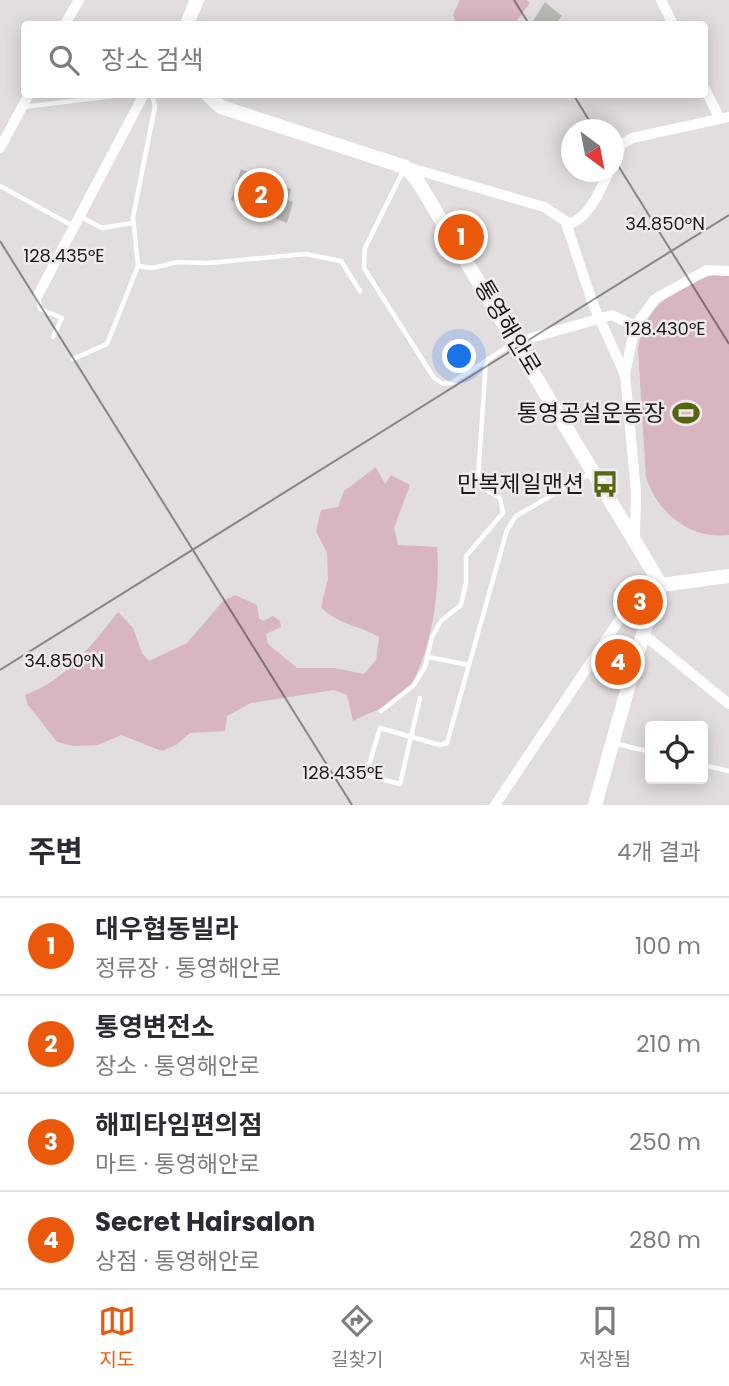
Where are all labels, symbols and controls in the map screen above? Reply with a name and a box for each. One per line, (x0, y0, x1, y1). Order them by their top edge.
search box (21, 21, 708, 98)
icon: search (45, 41, 83, 79)
text: 장소 검색 (101, 42, 204, 78)
north arrow (561, 119, 624, 182)
pin: 2 (238, 169, 284, 221)
pin: 1 (438, 211, 484, 263)
text: 34.850°N (625, 211, 705, 236)
text: 128.435°E (23, 243, 105, 268)
street label: 통영해안로 (467, 273, 549, 381)
text: 128.430°E (624, 316, 706, 341)
your location (442, 339, 476, 373)
place label: 통영공설운동장 (517, 397, 665, 429)
sports icon: 통영공설운동장 (671, 398, 701, 428)
place label: 만복제일맨션 (457, 468, 584, 500)
bus stop icon: 만복제일맨션 (590, 469, 620, 499)
pin: 3 (617, 576, 663, 628)
pin: 4 (595, 636, 641, 688)
text: 34.850°N (24, 648, 104, 673)
map controls (645, 721, 708, 784)
button: locate (645, 721, 708, 784)
text: 128.435°E (302, 760, 384, 785)
text: 주변 (28, 830, 83, 873)
text: 4개 결과 (617, 836, 701, 868)
text: 대우협동빌라 (95, 911, 239, 947)
text: 1 (47, 930, 55, 962)
text: 100 m (635, 930, 701, 962)
text: 정류장 · 통영해안로 (95, 952, 281, 984)
text: 통영변전소 (95, 1009, 215, 1045)
text: 2 (44, 1028, 58, 1060)
text: 210 m (636, 1028, 701, 1060)
text: 장소 · 통영해안로 (95, 1050, 260, 1082)
text: 해피타임편의점 (95, 1107, 262, 1143)
text: 3 (44, 1126, 58, 1158)
text: 250 m (629, 1126, 701, 1158)
text: 마트 · 통영해안로 (95, 1148, 260, 1180)
text: Secret Hairsalon (95, 1204, 315, 1240)
text: 4 (43, 1224, 59, 1256)
text: 280 m (629, 1224, 701, 1256)
text: 상점 · 통영해안로 (95, 1245, 260, 1277)
tab: 지도 (98, 1302, 136, 1374)
tab: 길찾기 (331, 1302, 383, 1374)
tab: 저장됨 (579, 1302, 631, 1374)

